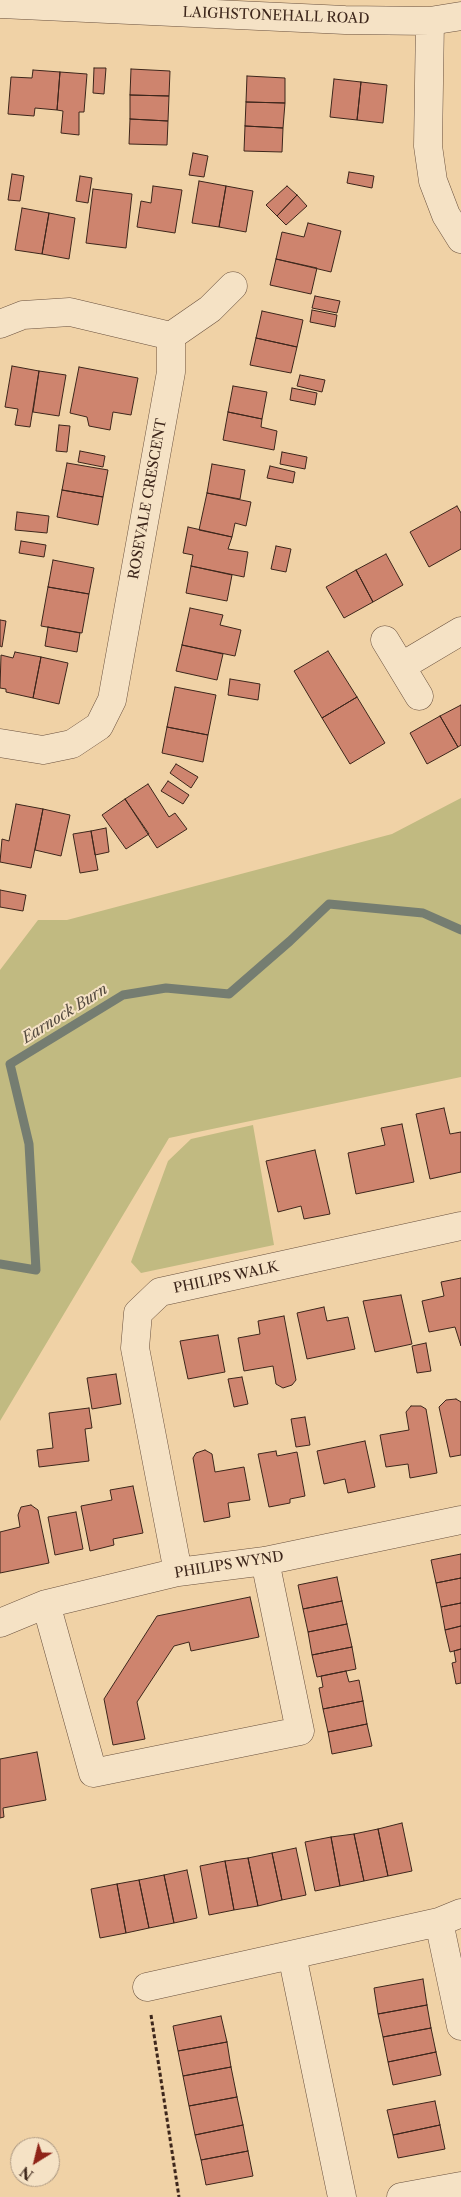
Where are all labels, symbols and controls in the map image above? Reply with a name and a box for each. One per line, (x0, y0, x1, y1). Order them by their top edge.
street label: LAIGHSTONEHALL ROAD (182, 4, 370, 28)
street label: ROSEVALE CRESCENT (126, 417, 170, 581)
water label: Earnock Burn (19, 980, 111, 1048)
street label: PHILIPS WALK (172, 1259, 280, 1297)
street label: PHILIPS WYND (173, 1548, 285, 1582)
north arrow (10, 2137, 60, 2187)
text: N (17, 2162, 37, 2184)

